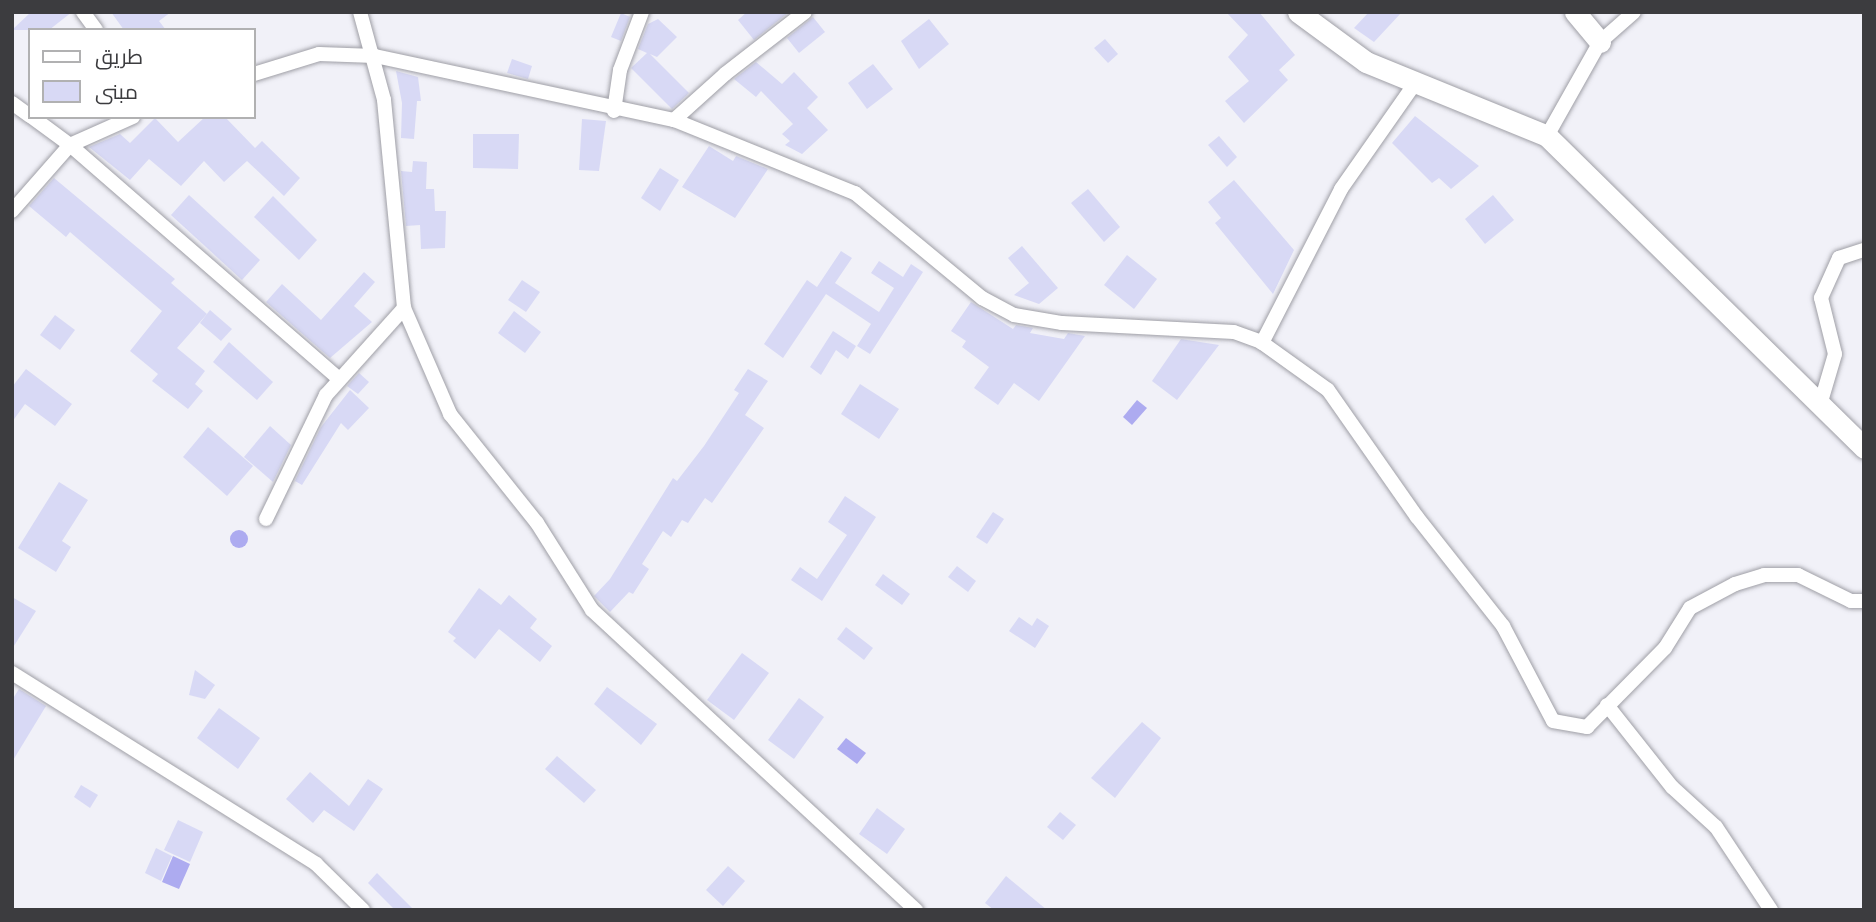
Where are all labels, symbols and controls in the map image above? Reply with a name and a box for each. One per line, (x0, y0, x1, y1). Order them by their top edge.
legend (28, 28, 256, 119)
text: طريق (95, 42, 143, 70)
text: مبنى (95, 77, 138, 105)

